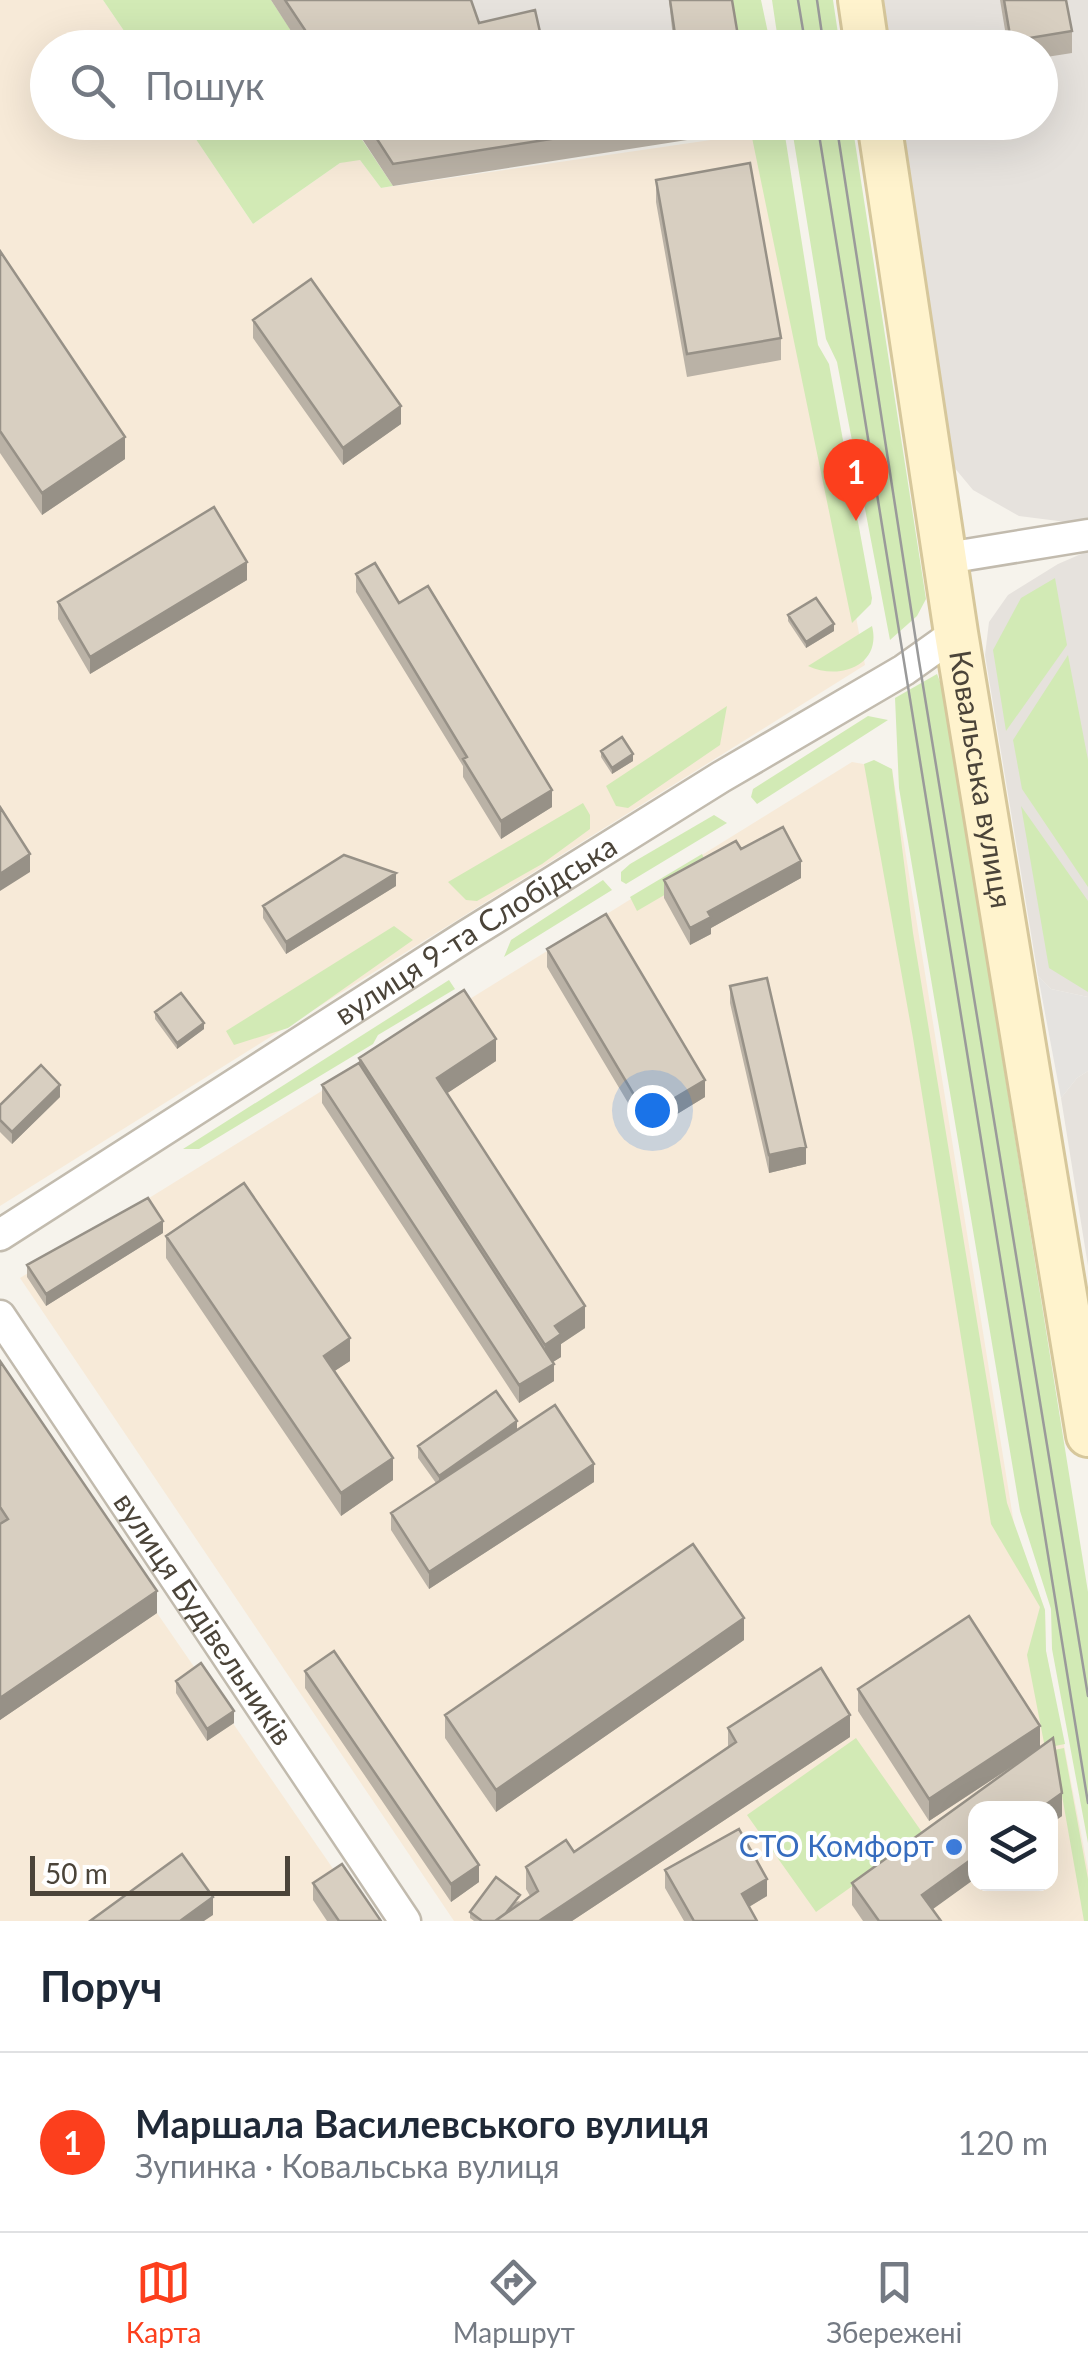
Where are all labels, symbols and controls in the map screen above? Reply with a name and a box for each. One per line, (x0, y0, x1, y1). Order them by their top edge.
search box (30, 30, 1058, 140)
icon: search (65, 58, 120, 113)
text: Пошук (145, 62, 264, 108)
pin: 1 (824, 438, 888, 521)
street label: Ковальська вулиця (943, 647, 1021, 911)
street label: вулиця 9-та Слобідська (327, 827, 623, 1031)
your location (627, 1085, 678, 1136)
street label: вулиця Будівельників (107, 1485, 302, 1751)
map controls (968, 1801, 1058, 1891)
button: layers (968, 1801, 1058, 1891)
place label: СТО Комфорт (739, 1827, 934, 1863)
marker: СТО Комфорт (943, 1836, 965, 1858)
scale bar (30, 1851, 290, 1896)
text: 50 m (45, 1856, 108, 1890)
text: Поруч (40, 1961, 162, 2011)
text: Маршала Василевського вулиця (135, 2100, 709, 2146)
text: 1 (63, 2123, 82, 2162)
text: 120 m (958, 2123, 1048, 2162)
text: Зупинка · Ковальська вулиця (135, 2146, 559, 2185)
tab: Карта (126, 2255, 201, 2349)
tab: Маршрут (453, 2255, 575, 2349)
tab: Збережені (826, 2255, 962, 2349)

